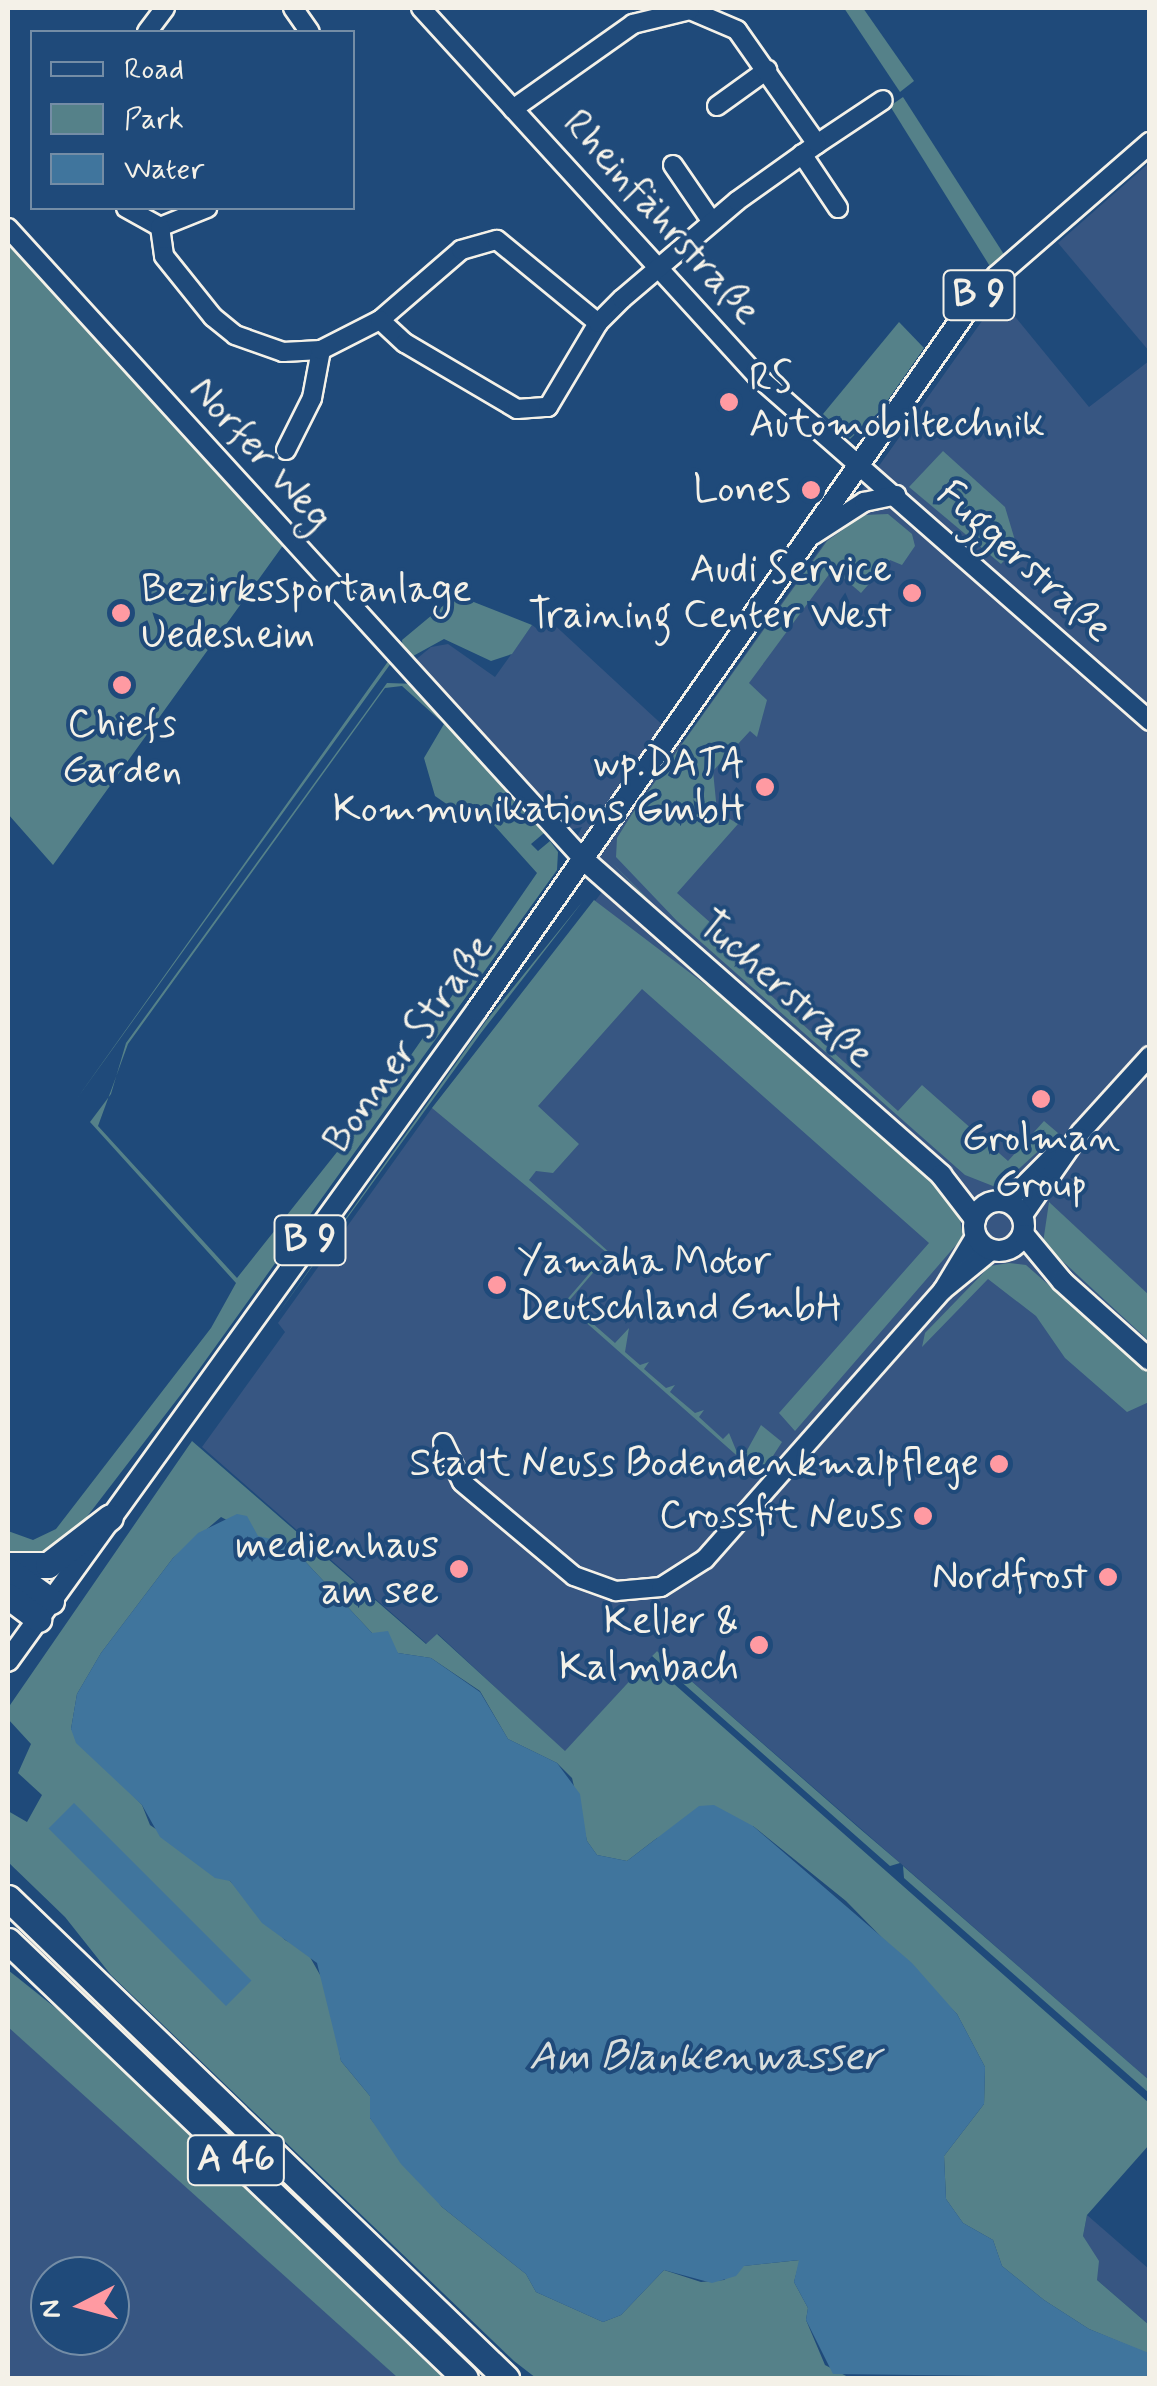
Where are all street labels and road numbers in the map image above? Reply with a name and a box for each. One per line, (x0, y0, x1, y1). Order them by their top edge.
street label: Rheinfährstraße (552, 100, 770, 336)
road number: B 9 (942, 262, 1016, 328)
street label: Norfer Weg (177, 366, 343, 542)
street label: Fuggerstraße (926, 471, 1122, 653)
street label: Tucherstraße (687, 900, 883, 1080)
street label: Bonner Straße (314, 925, 504, 1163)
road number: B 9 (272, 1207, 348, 1273)
road number: A 46 (186, 2127, 286, 2193)

